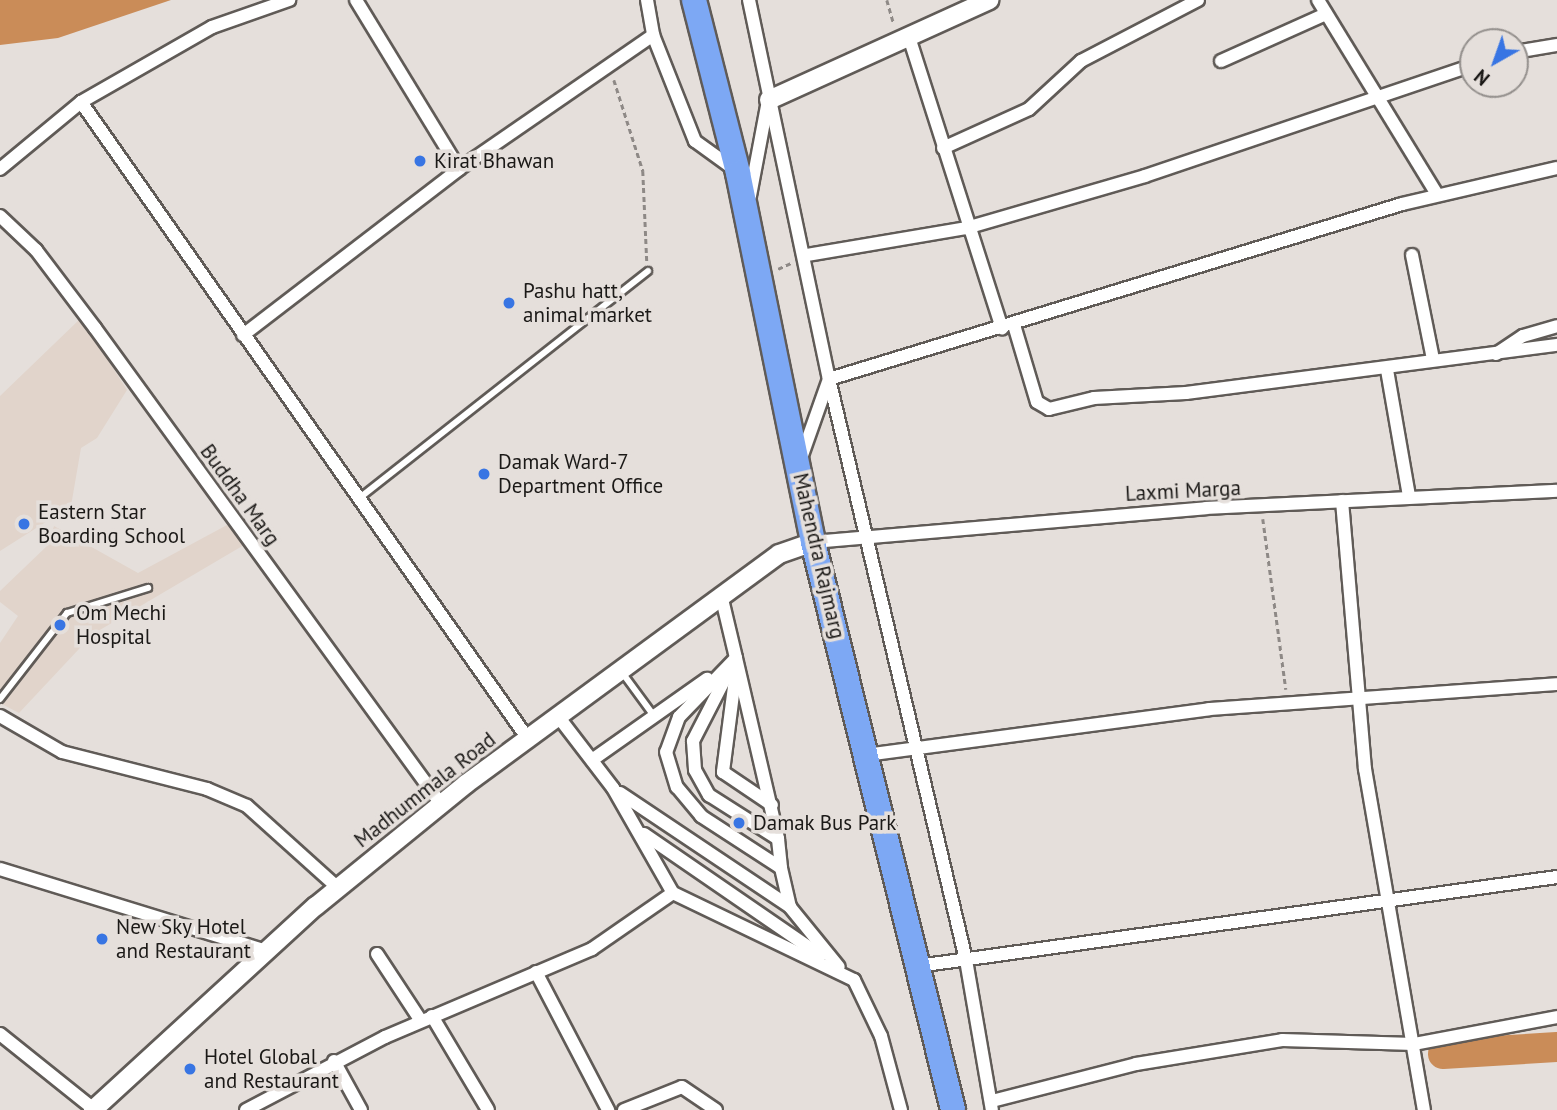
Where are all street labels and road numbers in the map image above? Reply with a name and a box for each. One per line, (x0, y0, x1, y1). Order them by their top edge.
street label: Buddha Marg (195, 439, 285, 551)
street label: Mahendra Rajmarg (788, 471, 850, 641)
street label: Laxmi Marga (1125, 475, 1241, 507)
street label: Madhummala Road (349, 727, 501, 853)

